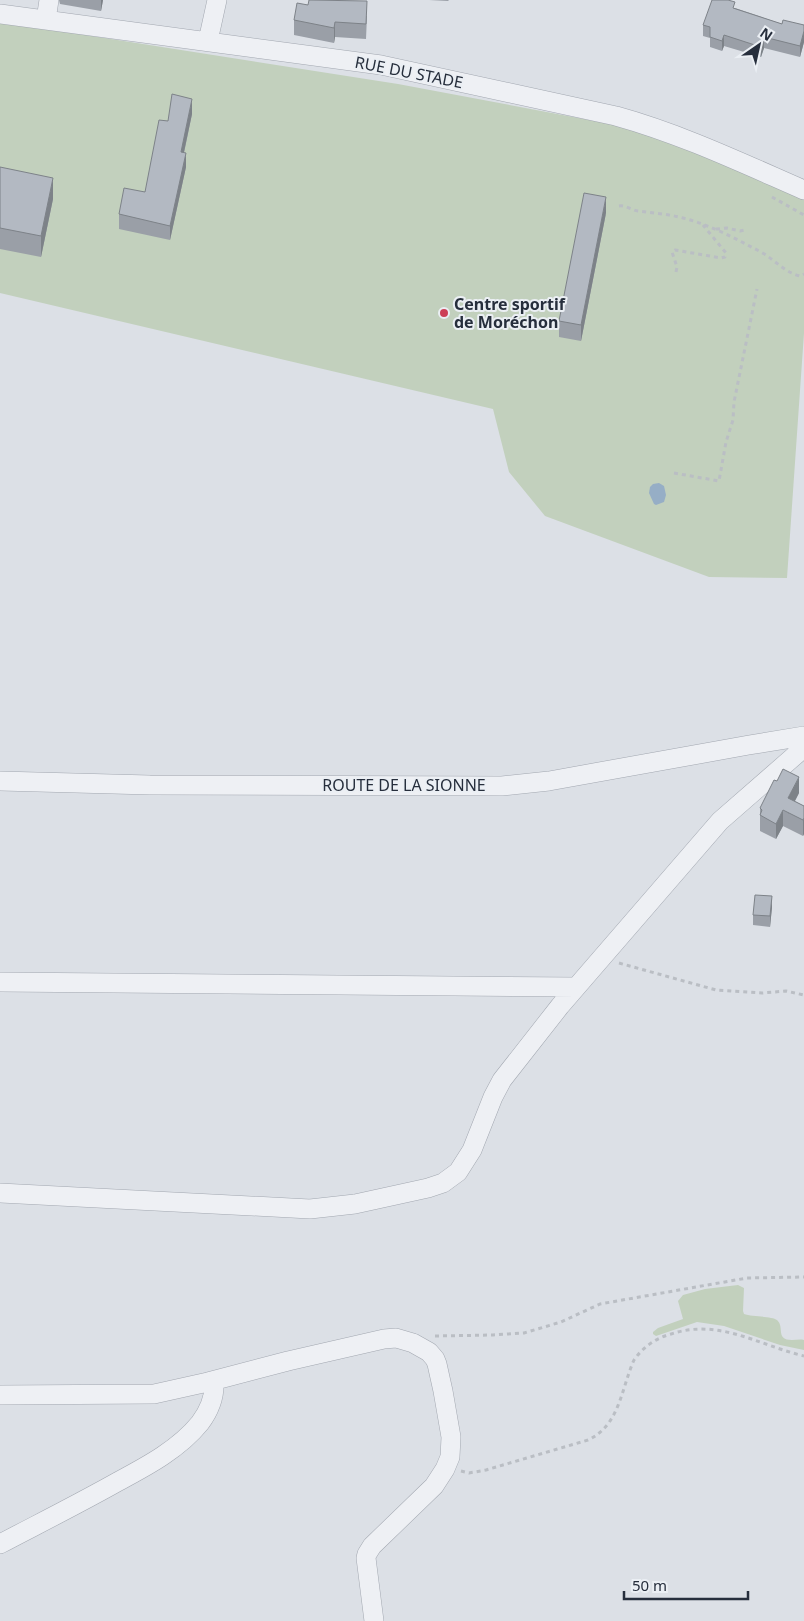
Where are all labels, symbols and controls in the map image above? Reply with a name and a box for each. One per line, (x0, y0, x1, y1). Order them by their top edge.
north arrow (734, 20, 784, 70)
text: N (757, 23, 777, 45)
street label: RUE DU STADE (353, 51, 465, 93)
place label: Centre sportif de Moréchon (454, 293, 566, 333)
marker: Centre sportif de Moréchon (438, 307, 450, 319)
street label: ROUTE DE LA SIONNE (322, 774, 486, 796)
scale bar (624, 1568, 748, 1600)
text: 50 m (632, 1575, 667, 1595)

